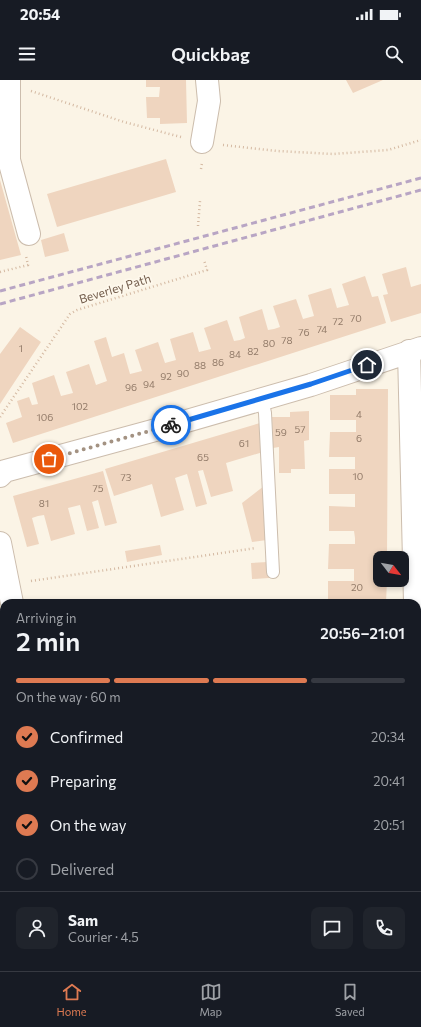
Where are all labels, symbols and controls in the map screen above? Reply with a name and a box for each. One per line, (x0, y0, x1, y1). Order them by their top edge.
text: 20:54 (20, 5, 60, 23)
icon: menu (16, 43, 38, 65)
text: Quickbag (171, 43, 250, 65)
icon: search (383, 43, 405, 65)
street label: Beverley Path (77, 270, 152, 306)
house number: 70 (350, 312, 362, 324)
house number: 72 (333, 315, 344, 327)
house number: 74 (317, 323, 327, 335)
house number: 76 (298, 326, 310, 338)
house number: 78 (281, 334, 293, 346)
house number: 80 (263, 337, 275, 349)
house number: 1 (19, 342, 23, 354)
house number: 82 (247, 345, 259, 357)
house number: 84 (229, 348, 241, 360)
pin (350, 348, 384, 382)
icon: home (356, 354, 378, 376)
house number: 86 (212, 356, 224, 368)
house number: 88 (194, 359, 206, 371)
house number: 90 (177, 367, 189, 379)
house number: 92 (160, 370, 172, 382)
house number: 94 (143, 378, 155, 390)
house number: 96 (125, 381, 137, 393)
house number: 102 (72, 400, 89, 412)
courier (151, 405, 191, 445)
house number: 4 (356, 408, 362, 420)
house number: 106 (37, 411, 53, 423)
icon: bike (160, 414, 182, 436)
house number: 57 (294, 423, 306, 435)
house number: 59 (275, 426, 287, 438)
house number: 6 (356, 432, 362, 444)
house number: 61 (239, 437, 249, 449)
pin (32, 442, 66, 476)
icon: bag (38, 448, 60, 470)
house number: 65 (197, 451, 209, 463)
house number: 10 (353, 470, 363, 482)
house number: 73 (121, 471, 132, 483)
house number: 75 (93, 482, 104, 494)
house number: 81 (39, 497, 49, 509)
north arrow (373, 551, 409, 587)
map controls (373, 551, 409, 587)
house number: 20 (351, 581, 363, 593)
text: Arriving in (16, 610, 76, 626)
text: 20:56–21:01 (320, 624, 405, 642)
text: 2 min (16, 625, 80, 656)
text: On the way · 60 m (16, 689, 121, 705)
icon: check (16, 726, 38, 748)
text: Confirmed (50, 728, 123, 746)
text: 20:34 (371, 729, 405, 745)
icon: check (16, 770, 38, 792)
text: Preparing (50, 772, 116, 790)
text: 20:41 (373, 773, 405, 789)
icon: check (16, 814, 38, 836)
text: On the way (50, 816, 127, 834)
text: 20:51 (373, 817, 405, 833)
text: Delivered (50, 860, 114, 878)
button: person (16, 907, 58, 949)
button: chat (311, 907, 353, 949)
button: phone (363, 907, 405, 949)
text: Sam (68, 911, 98, 929)
text: Courier · 4.5 (68, 929, 139, 945)
tab: Home (56, 981, 87, 1018)
tab: Map (199, 981, 222, 1018)
tab: Saved (335, 981, 365, 1018)

